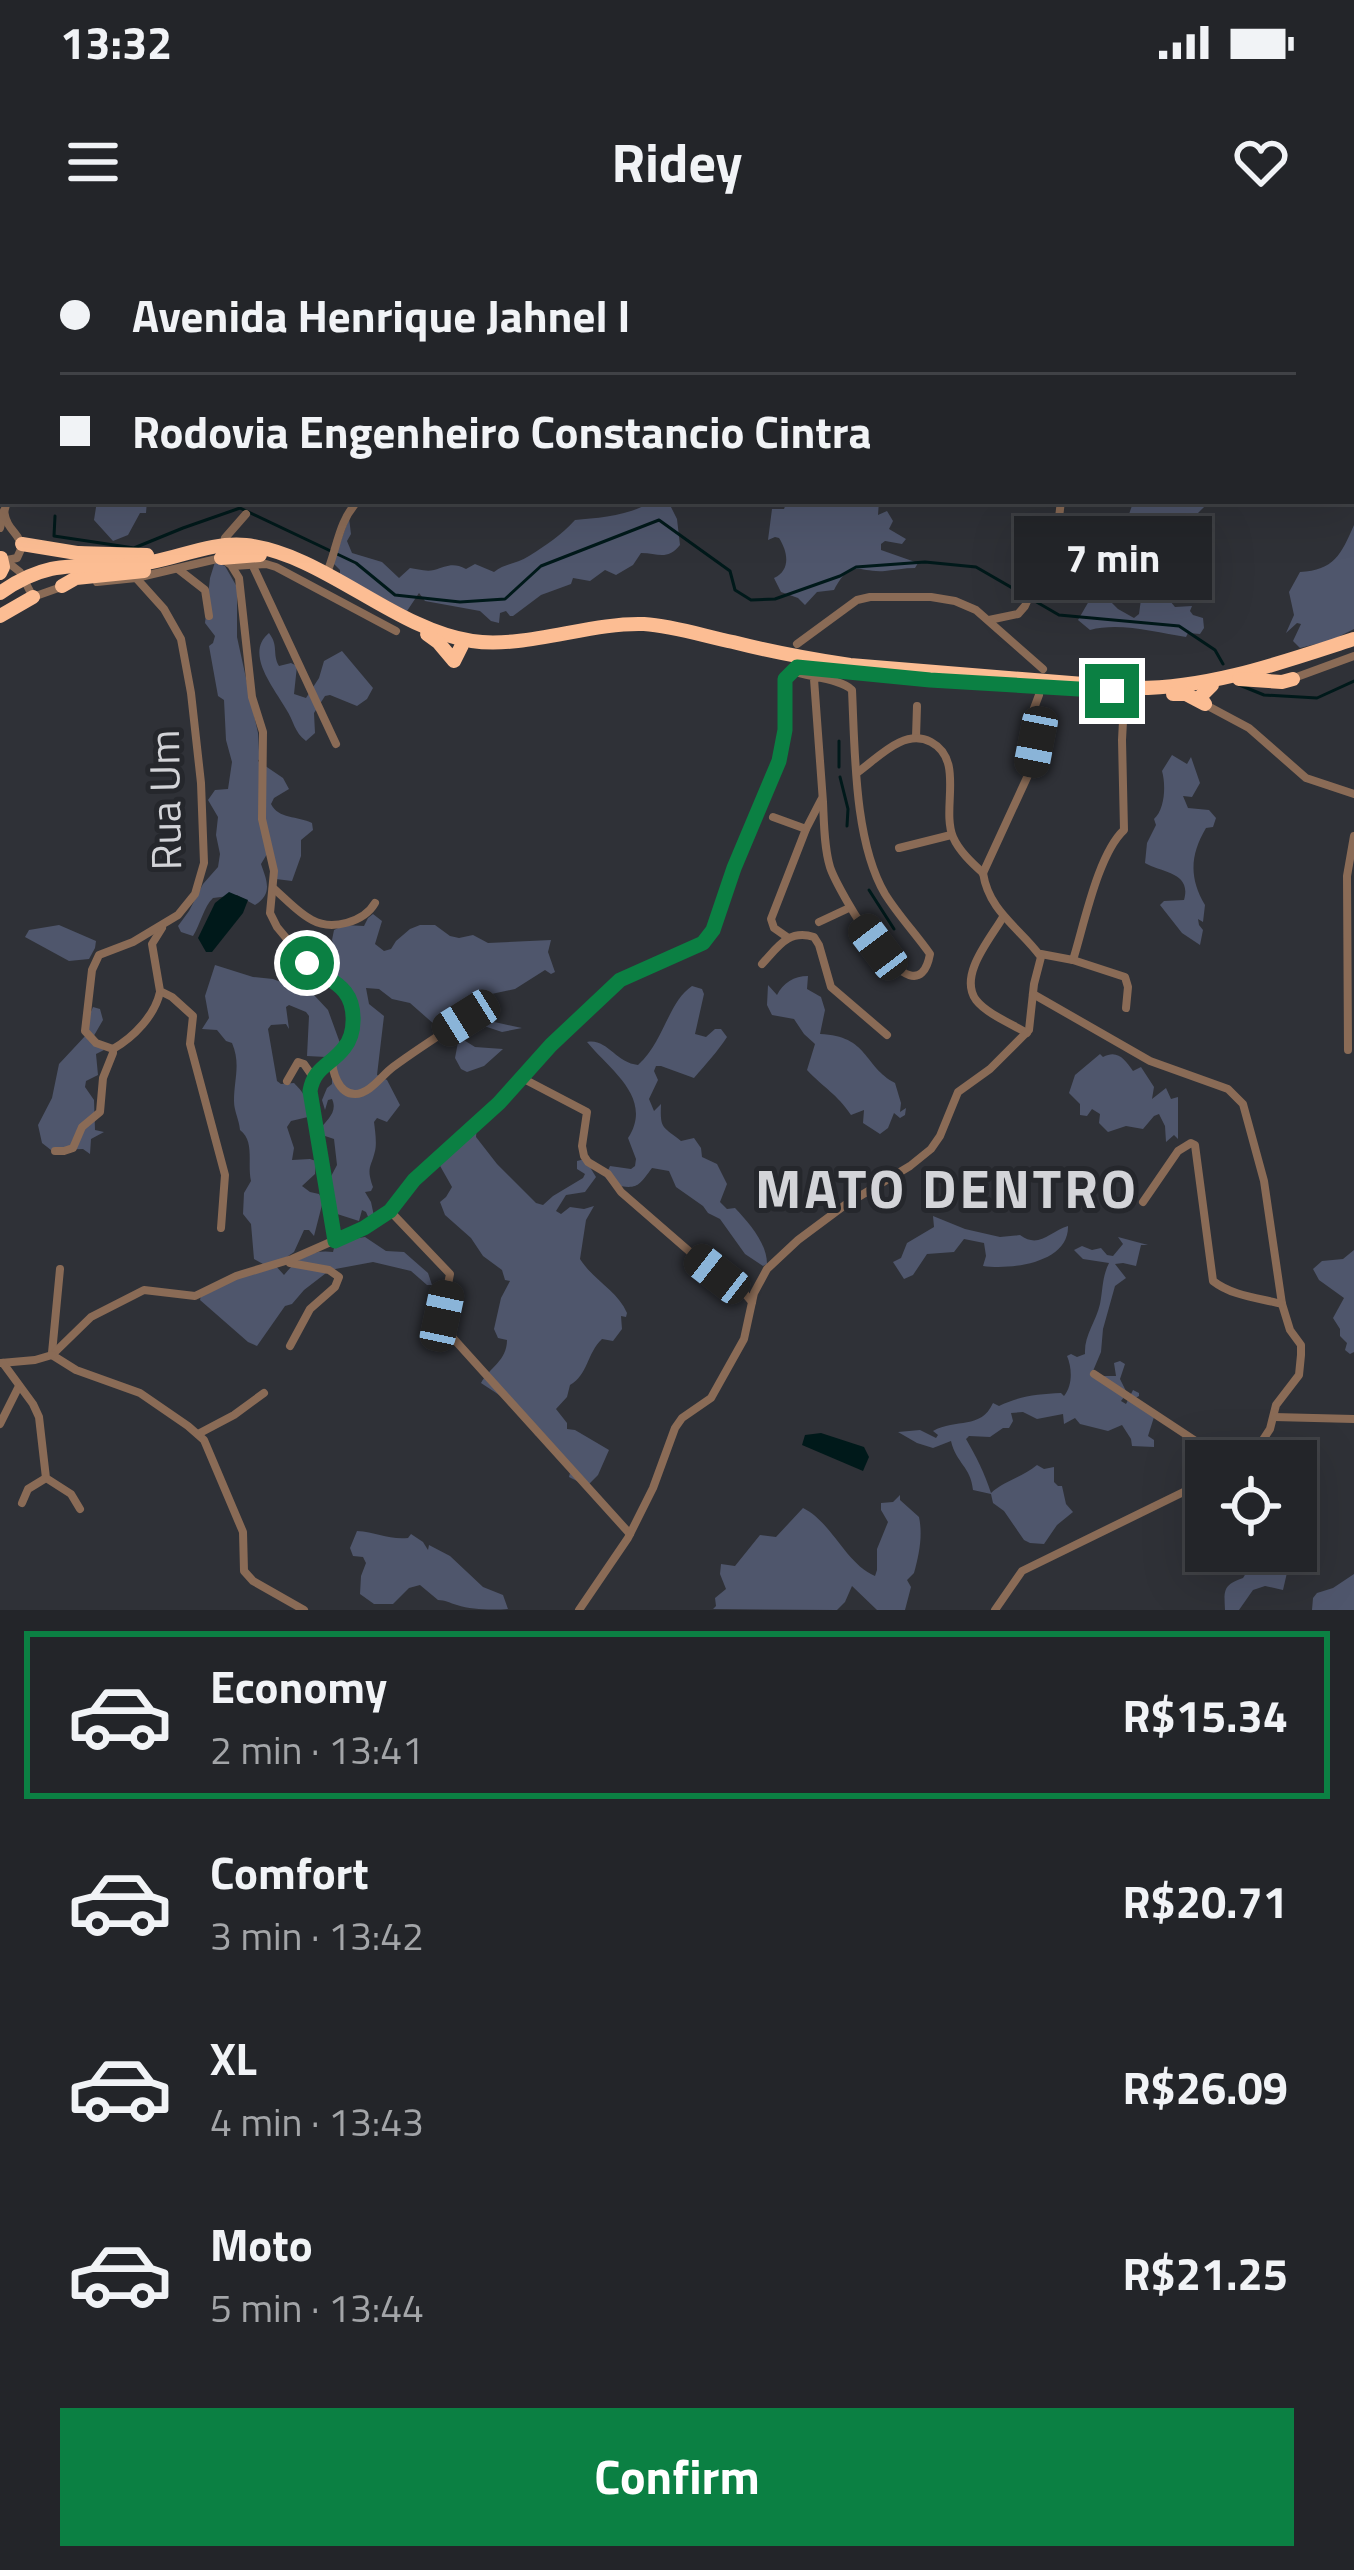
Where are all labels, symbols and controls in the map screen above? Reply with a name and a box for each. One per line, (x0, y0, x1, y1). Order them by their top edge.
text: 13:32 (60, 8, 172, 76)
text: Ridey (611, 121, 743, 203)
icon: menu (60, 129, 126, 195)
icon: heart (1228, 129, 1294, 195)
text: Avenida Henrique Jahnel I (132, 281, 630, 349)
text: Rodovia Engenheiro Constancio Cintra (132, 397, 871, 465)
callout: 7 min (1013, 517, 1211, 601)
text: 7 min (1066, 528, 1160, 587)
route end (1085, 664, 1139, 718)
car (1011, 703, 1061, 781)
street label: Rua Um (131, 729, 197, 871)
car (842, 907, 914, 987)
route start (280, 936, 334, 990)
car (426, 984, 506, 1052)
district label: MATO DENTRO (755, 1147, 1139, 1229)
car (678, 1238, 756, 1310)
car (417, 1277, 467, 1355)
map controls (1185, 1440, 1317, 1572)
button: locate (1185, 1440, 1317, 1572)
text: Economy (210, 1652, 387, 1720)
icon: car (66, 1661, 174, 1769)
text: R$15.34 (1123, 1681, 1288, 1749)
text: 2 min · 13:41 (210, 1720, 424, 1779)
text: Comfort (210, 1838, 369, 1906)
icon: car (66, 1847, 174, 1955)
text: R$20.71 (1123, 1867, 1288, 1935)
text: 3 min · 13:42 (210, 1906, 424, 1965)
text: XL (210, 2024, 257, 2092)
icon: car (66, 2033, 174, 2141)
text: R$26.09 (1123, 2053, 1288, 2121)
text: 4 min · 13:43 (210, 2092, 424, 2151)
text: Moto (210, 2210, 313, 2278)
icon: car (66, 2219, 174, 2327)
text: R$21.25 (1123, 2239, 1288, 2307)
text: 5 min · 13:44 (210, 2278, 424, 2337)
button: Confirm (60, 2408, 1294, 2546)

